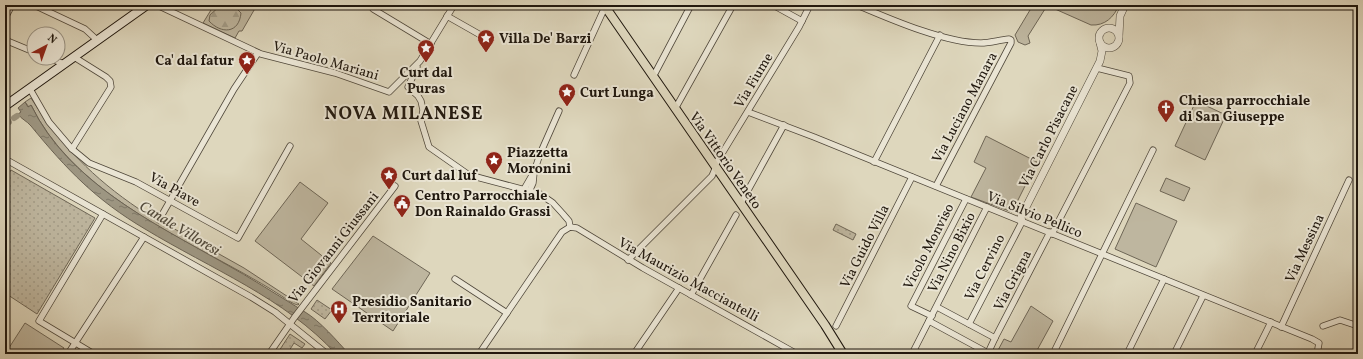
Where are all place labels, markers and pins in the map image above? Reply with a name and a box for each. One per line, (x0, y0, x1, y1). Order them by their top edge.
place icon: Villa De' Barzi (476, 28, 496, 53)
place label: Villa De' Barzi (499, 30, 592, 49)
place icon: Curt dal Puras (416, 38, 436, 63)
place icon: Ca' dal fatur (237, 50, 257, 75)
place label: Ca' dal fatur (155, 52, 234, 71)
place label: Curt dal Puras (399, 64, 453, 99)
place icon: Curt Lunga (557, 82, 577, 107)
place label: Curt Lunga (580, 84, 654, 103)
place label: Chiesa parrocchiale di San Giuseppe (1179, 92, 1310, 127)
church icon: Chiesa parrocchiale di San Giuseppe (1156, 98, 1176, 123)
place label: Piazzetta Moronini (507, 144, 571, 179)
place icon: Piazzetta Moronini (484, 150, 504, 175)
place icon: Curt dal luf (379, 165, 399, 190)
place label: Curt dal luf (402, 167, 478, 186)
place label: Centro Parrocchiale Don Rainaldo Grassi (415, 187, 551, 222)
public building icon: Centro Parrocchiale Don Rainaldo Grassi (392, 193, 412, 218)
place label: Presidio Sanitario Territoriale (352, 293, 472, 328)
hospital icon: Presidio Sanitario Territoriale (329, 299, 349, 324)

